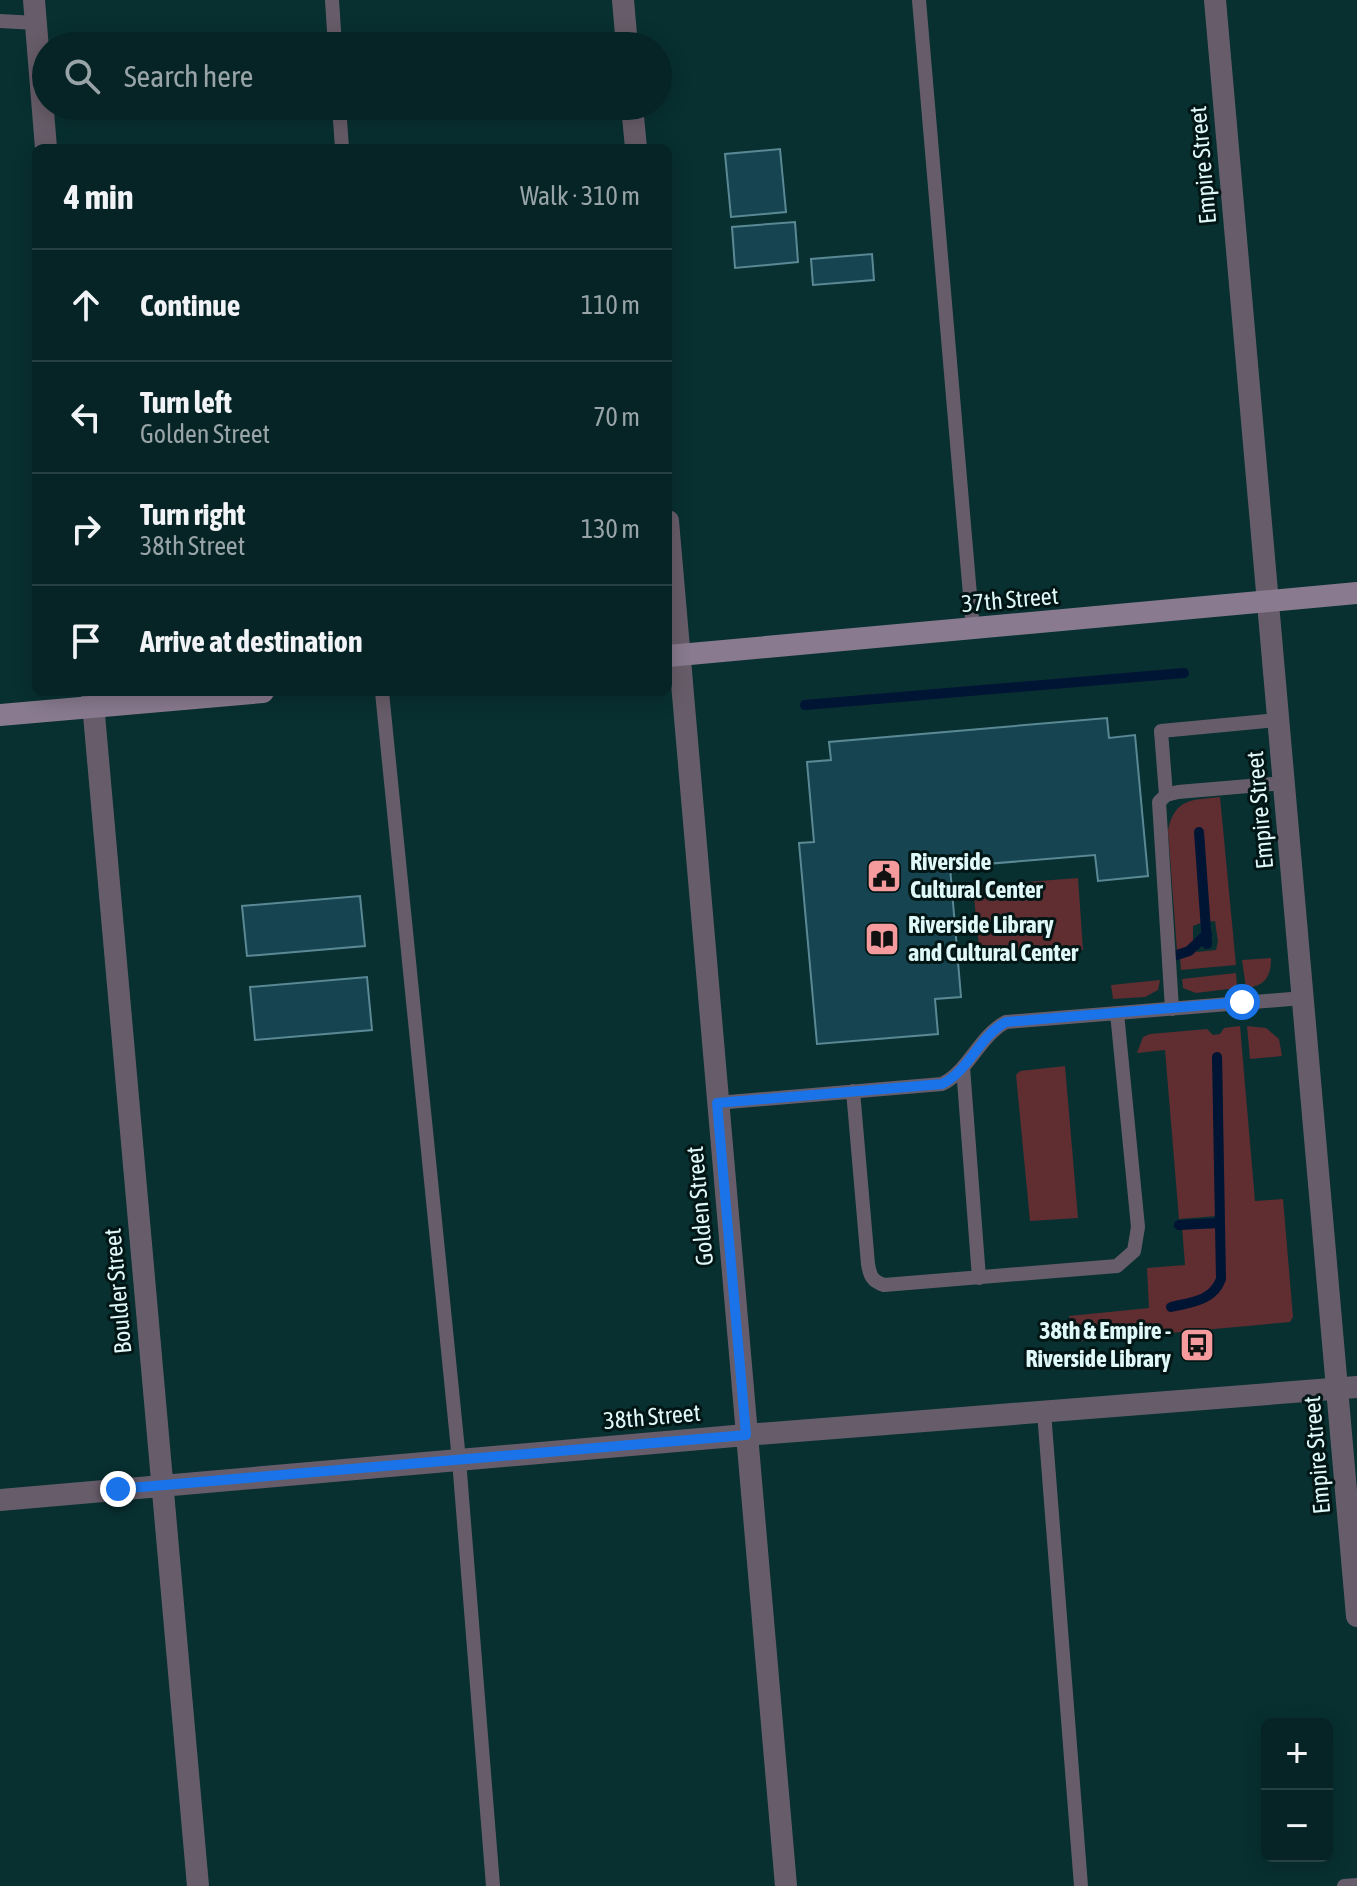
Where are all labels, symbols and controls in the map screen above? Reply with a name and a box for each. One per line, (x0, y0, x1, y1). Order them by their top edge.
search box (32, 32, 672, 120)
icon: search (60, 54, 104, 98)
text: Search here (124, 59, 253, 93)
street label: Empire Street (1184, 105, 1221, 225)
text: 4 min (64, 177, 133, 216)
text: Walk · 310 m (520, 181, 640, 211)
icon: ahead (64, 283, 108, 327)
text: Continue (140, 288, 240, 322)
text: 110 m (581, 290, 640, 320)
text: Turn left (140, 385, 232, 419)
icon: left (64, 395, 108, 439)
text: 70 m (593, 402, 640, 432)
text: Golden Street (140, 419, 270, 449)
text: Turn right (140, 497, 246, 531)
icon: right (64, 507, 108, 551)
text: 130 m (581, 514, 640, 544)
text: 38th Street (140, 531, 245, 561)
street label: 37th Street (960, 582, 1060, 617)
icon: arrive (64, 619, 108, 663)
text: Arrive at destination (140, 624, 362, 658)
street label: Empire Street (1241, 750, 1278, 870)
place label: Riverside Cultural Center (910, 848, 1044, 903)
public building icon: Riverside Cultural Center (865, 857, 903, 895)
place label: Riverside Library and Cultural Center (908, 911, 1079, 966)
library icon: Riverside Library and Cultural Center (863, 920, 901, 958)
route start (1224, 984, 1260, 1020)
street label: Golden Street (681, 1145, 718, 1267)
street label: Boulder Street (99, 1227, 136, 1355)
place label: 38th & Empire - Riverside Library (1025, 1317, 1171, 1372)
bus stop icon: 38th & Empire - Riverside Library (1178, 1326, 1216, 1364)
street label: Empire Street (1298, 1395, 1335, 1515)
street label: 38th Street (602, 1399, 702, 1434)
route end (100, 1471, 136, 1507)
map controls (1261, 1718, 1333, 1862)
button: + (1261, 1718, 1333, 1790)
button: − (1261, 1790, 1333, 1862)

